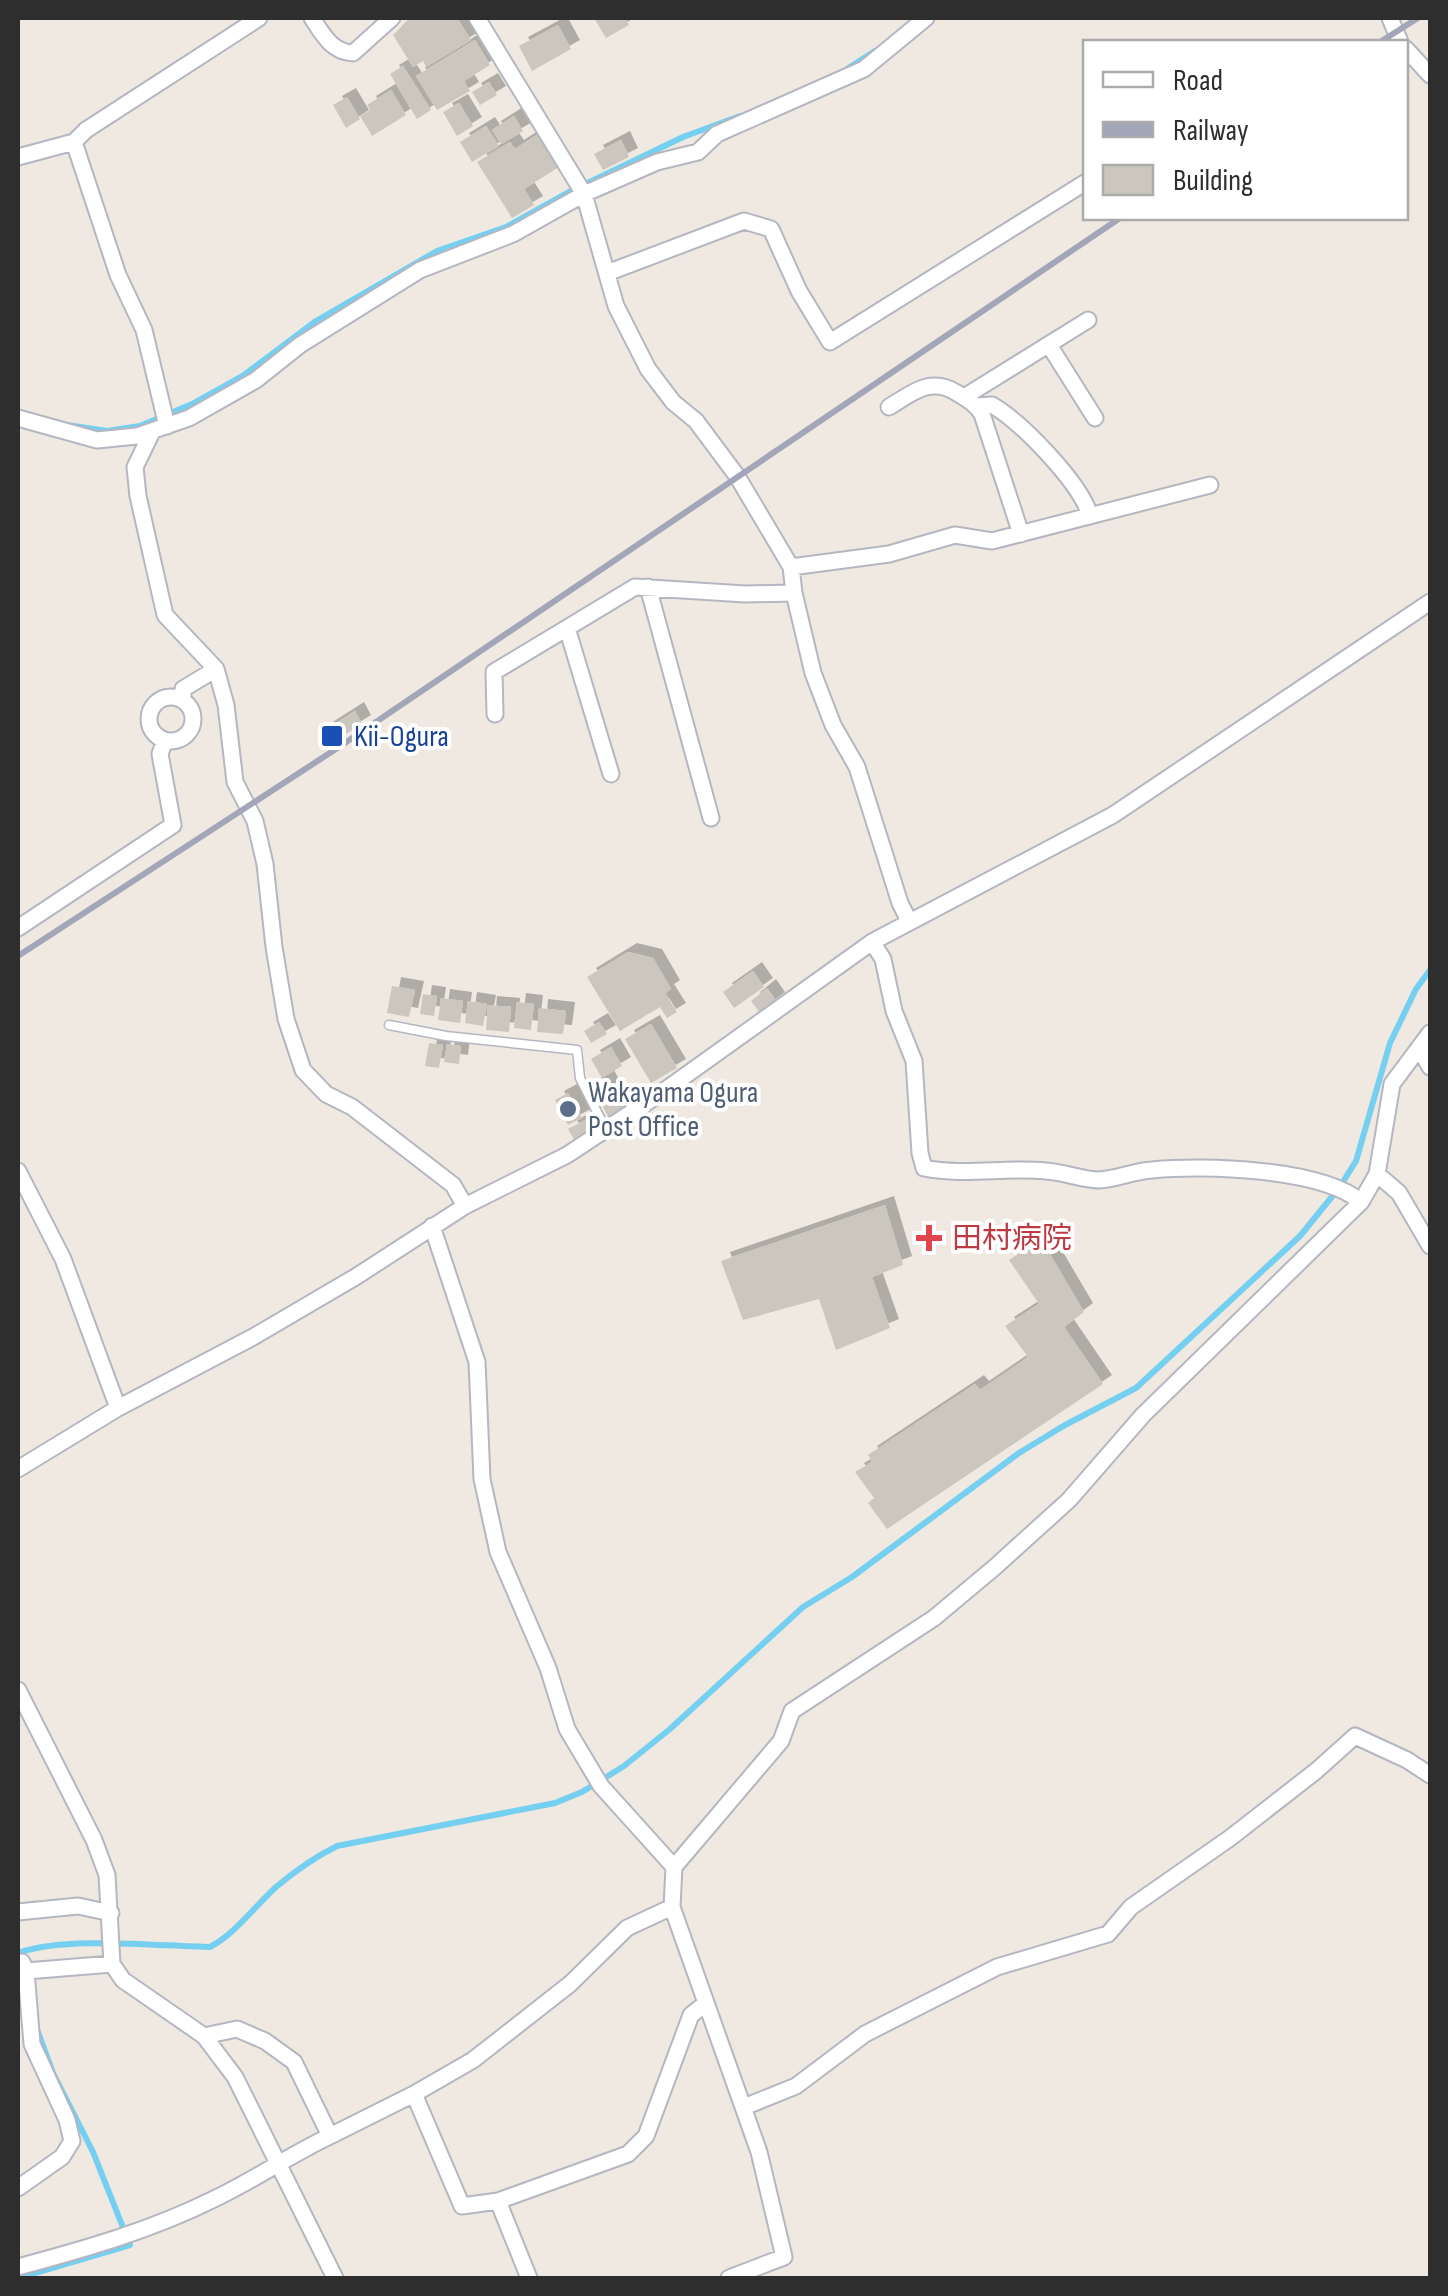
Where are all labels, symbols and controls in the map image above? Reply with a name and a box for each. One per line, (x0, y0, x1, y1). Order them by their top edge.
legend (1083, 40, 1408, 220)
text: Road (1173, 63, 1223, 99)
text: Railway (1173, 113, 1249, 149)
text: Building (1173, 163, 1253, 199)
place label: Kii-Ogura (354, 719, 449, 755)
marker: Kii-Ogura (319, 723, 345, 749)
place label: Wakayama Ogura Post Office (588, 1075, 758, 1145)
marker: Wakayama Ogura Post Office (557, 1098, 579, 1120)
place label: 田村病院 (952, 1221, 1072, 1257)
marker: 田村病院 (916, 1225, 942, 1251)

